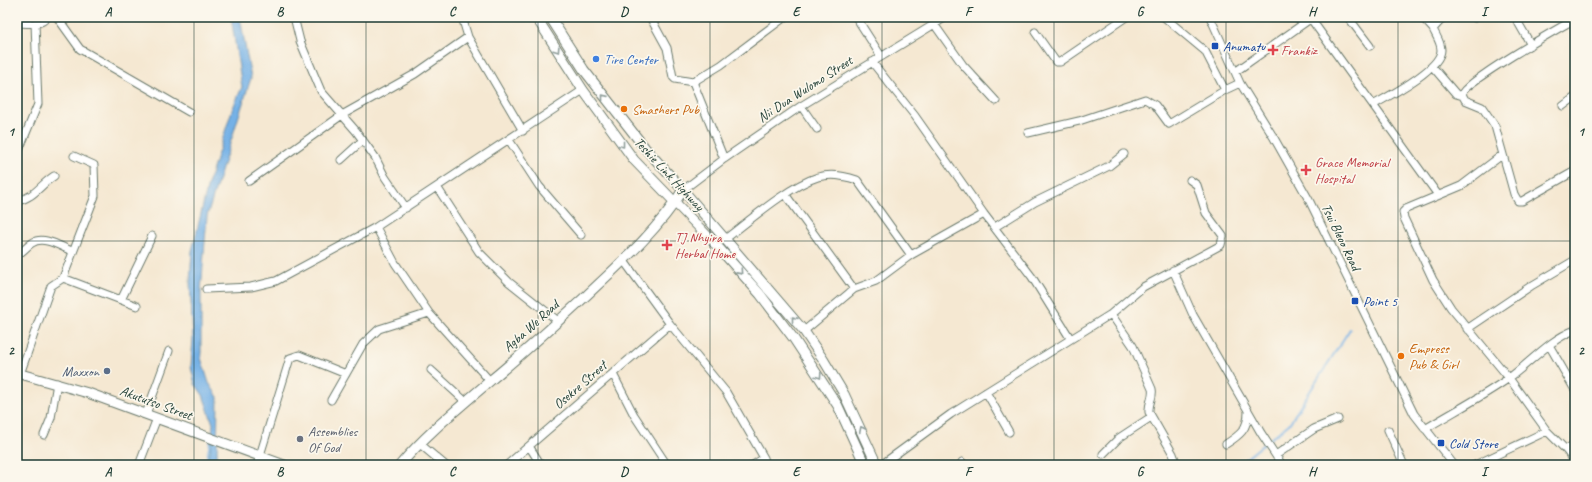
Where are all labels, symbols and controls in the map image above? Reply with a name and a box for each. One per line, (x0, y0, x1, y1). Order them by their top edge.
text: A (105, 4, 113, 20)
text: B (277, 4, 285, 20)
text: C (449, 4, 457, 20)
text: D (620, 4, 629, 20)
text: E (793, 4, 802, 20)
text: F (965, 4, 974, 20)
text: G (1137, 4, 1145, 20)
text: H (1308, 4, 1318, 20)
text: I (1481, 4, 1490, 20)
place label: Anumatu (1223, 38, 1266, 55)
marker: Anumatu (1210, 41, 1220, 51)
place label: Frankiz (1281, 42, 1318, 59)
marker: Frankiz (1268, 45, 1278, 55)
one-way arrow (552, 46, 560, 53)
place label: Tire Center (604, 51, 660, 68)
street label: Nii Dua Wulomo Street (754, 51, 857, 126)
marker: Tire Center (591, 54, 601, 64)
one-way arrow (602, 94, 609, 101)
place label: Smashers Pub (632, 101, 700, 118)
marker: Smashers Pub (619, 104, 629, 114)
text: 1 (8, 124, 16, 140)
text: 1 (1578, 124, 1586, 140)
street label: Teshie Link Highway (631, 134, 708, 215)
one-way arrow (617, 140, 624, 147)
place label: Grace Memorial Hospital (1315, 154, 1392, 187)
marker: Grace Memorial Hospital (1300, 164, 1312, 176)
street label: Tsui Bleoo Road (1318, 201, 1366, 275)
place label: TJ Nhyira Herbal Home (675, 229, 737, 262)
marker: TJ Nhyira Herbal Home (662, 240, 672, 250)
one-way arrow (735, 268, 742, 275)
place label: Point 5 (1363, 293, 1398, 310)
street label: Agba We Road (500, 295, 564, 355)
marker: Point 5 (1350, 296, 1360, 306)
one-way arrow (791, 316, 798, 323)
place label: Empress Pub & Girl (1409, 340, 1460, 373)
text: 2 (8, 343, 15, 359)
text: 2 (1578, 343, 1585, 359)
marker: Empress Pub & Girl (1396, 351, 1406, 361)
street label: Osekre Street (550, 356, 612, 413)
place label: Maxxon (62, 363, 100, 380)
marker: Maxxon (102, 366, 112, 376)
one-way arrow (814, 372, 822, 379)
street label: Akututso Street (118, 382, 196, 424)
place label: Assemblies Of God (308, 423, 358, 456)
one-way arrow (859, 426, 866, 434)
marker: Assemblies Of God (295, 434, 305, 444)
place label: Cold Store (1449, 435, 1499, 452)
marker: Cold Store (1436, 438, 1446, 448)
text: A (105, 464, 113, 480)
text: B (277, 464, 285, 480)
text: C (449, 464, 457, 480)
text: D (620, 464, 629, 480)
text: E (793, 464, 802, 480)
text: F (965, 464, 974, 480)
text: G (1137, 464, 1145, 480)
text: H (1308, 464, 1318, 480)
text: I (1481, 464, 1490, 480)

